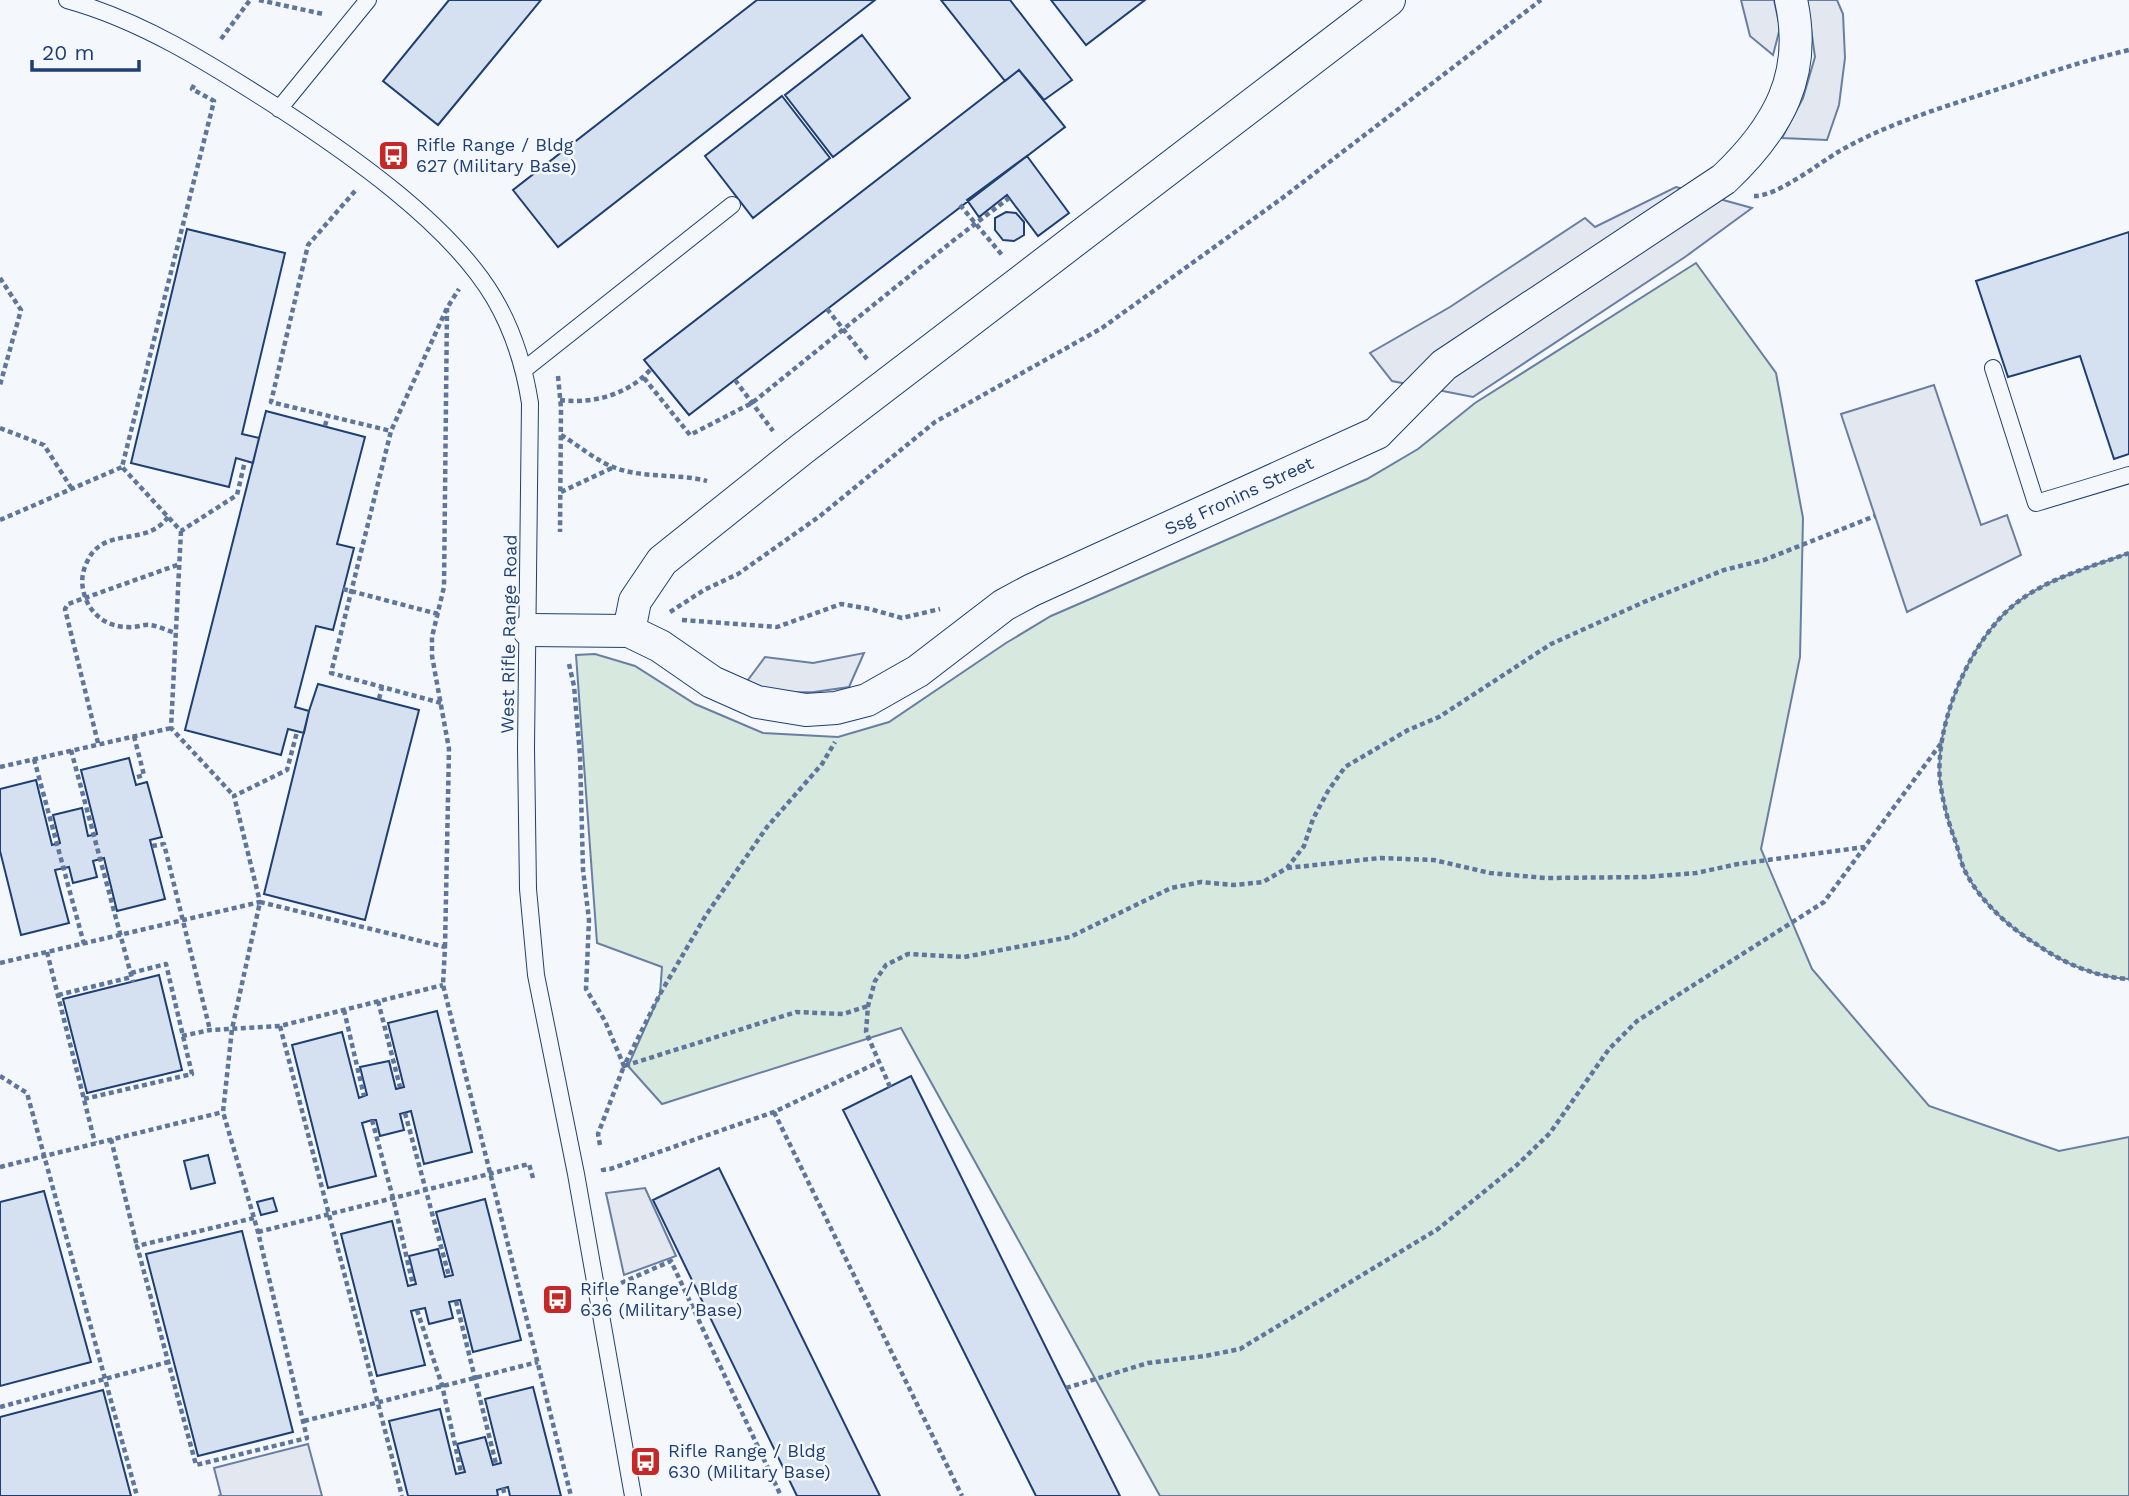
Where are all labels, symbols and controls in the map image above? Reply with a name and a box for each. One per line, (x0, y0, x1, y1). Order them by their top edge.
scale bar (32, 28, 138, 72)
text: 20 m (42, 40, 94, 65)
place label: Rifle Range / Bldg 627 (Military Base) (416, 134, 577, 176)
bus stop icon: Rifle Range / Bldg 627 (Military Base) (376, 138, 410, 172)
street label: Ssg Fronins Street (1161, 452, 1317, 539)
street label: West Rifle Range Road (496, 534, 521, 734)
place label: Rifle Range / Bldg 636 (Military Base) (580, 1278, 742, 1320)
bus stop icon: Rifle Range / Bldg 636 (Military Base) (540, 1282, 574, 1316)
place label: Rifle Range / Bldg 630 (Military Base) (668, 1440, 831, 1482)
bus stop icon: Rifle Range / Bldg 630 (Military Base) (628, 1444, 662, 1478)

